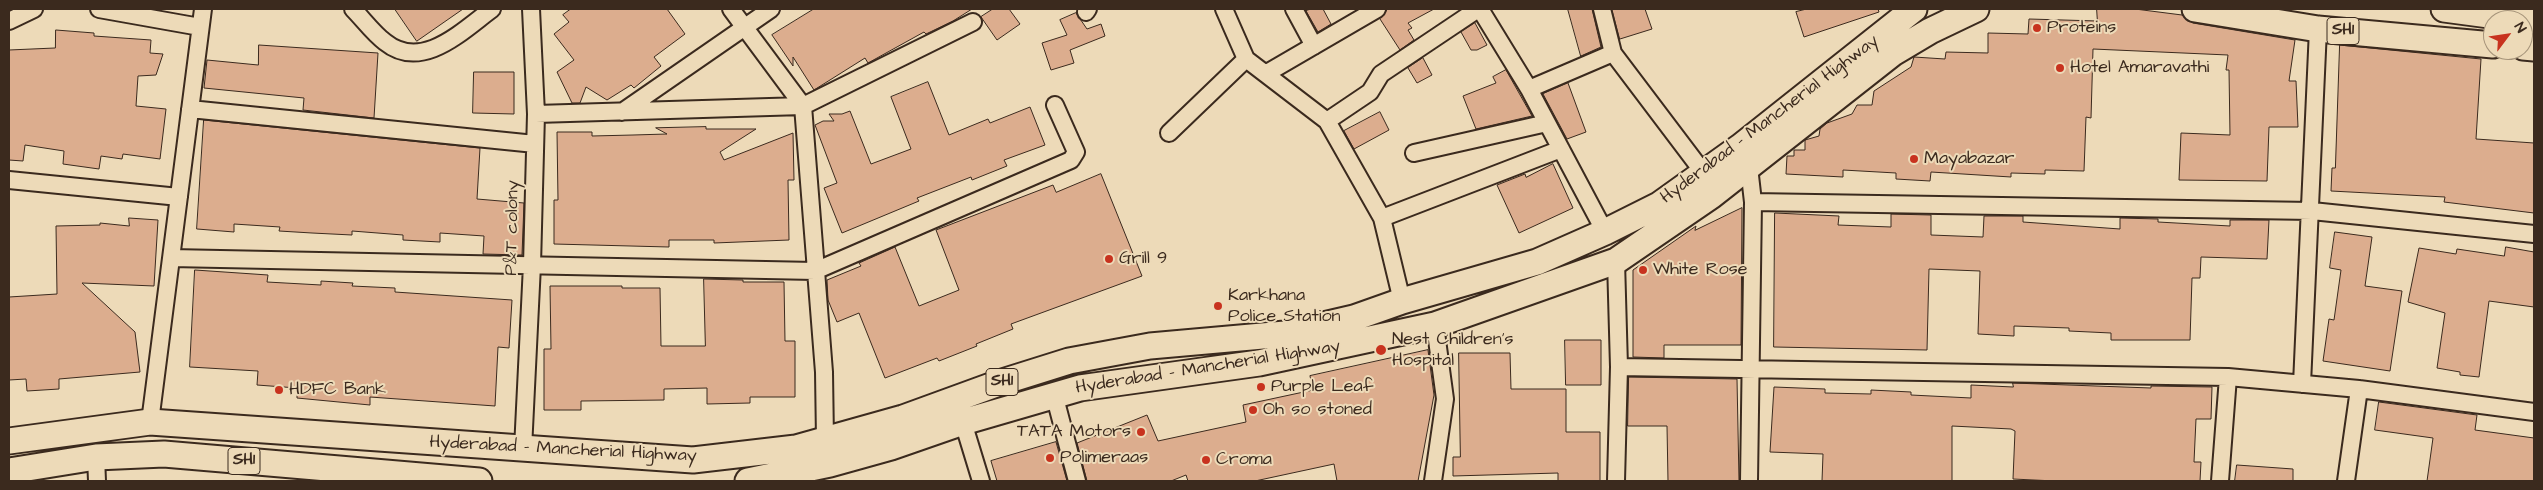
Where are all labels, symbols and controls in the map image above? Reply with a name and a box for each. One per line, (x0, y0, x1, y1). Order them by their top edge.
north arrow (2483, 10, 2533, 60)
place label: Proteins (2047, 17, 2116, 39)
road number: SH1 (2327, 18, 2359, 44)
text: N (2509, 19, 2531, 37)
marker: Proteins (2031, 22, 2043, 34)
street label: Hyderabad - Mancherial Highway (1657, 31, 1883, 209)
place label: Hotel Amaravathi (2070, 57, 2209, 79)
marker: Hotel Amaravathi (2054, 62, 2066, 74)
place label: Mayabazar (1924, 148, 2014, 170)
marker: Mayabazar (1908, 153, 1920, 165)
street label: P&T colony (501, 180, 525, 276)
place label: Grill 9 (1119, 248, 1167, 270)
marker: Grill 9 (1103, 253, 1115, 265)
place label: White Rose (1653, 259, 1748, 281)
marker: White Rose (1637, 264, 1649, 276)
place label: Karkhana Police Station (1228, 285, 1341, 328)
marker: Karkhana Police Station (1212, 300, 1224, 312)
place label: Nest Children's Hospital (1392, 329, 1514, 372)
street label: Hyderabad - Mancherial Highway (1074, 336, 1342, 400)
marker: Nest Children's Hospital (1374, 343, 1388, 357)
road number: SH1 (986, 368, 1018, 396)
place label: Purple Leaf (1271, 376, 1373, 398)
place label: HDFC Bank (289, 379, 386, 401)
marker: Purple Leaf (1255, 381, 1267, 393)
marker: HDFC Bank (273, 384, 285, 396)
place label: Oh so stoned (1263, 399, 1372, 421)
marker: Oh so stoned (1247, 404, 1259, 416)
place label: TATA Motors (1017, 421, 1131, 443)
marker: TATA Motors (1135, 426, 1147, 438)
street label: Hyderabad - Mancherial Highway (429, 432, 697, 468)
place label: Polimeraas (1060, 447, 1148, 469)
road number: SH1 (228, 448, 260, 474)
place label: Croma (1216, 449, 1272, 471)
marker: Polimeraas (1044, 452, 1056, 464)
marker: Croma (1200, 454, 1212, 466)

